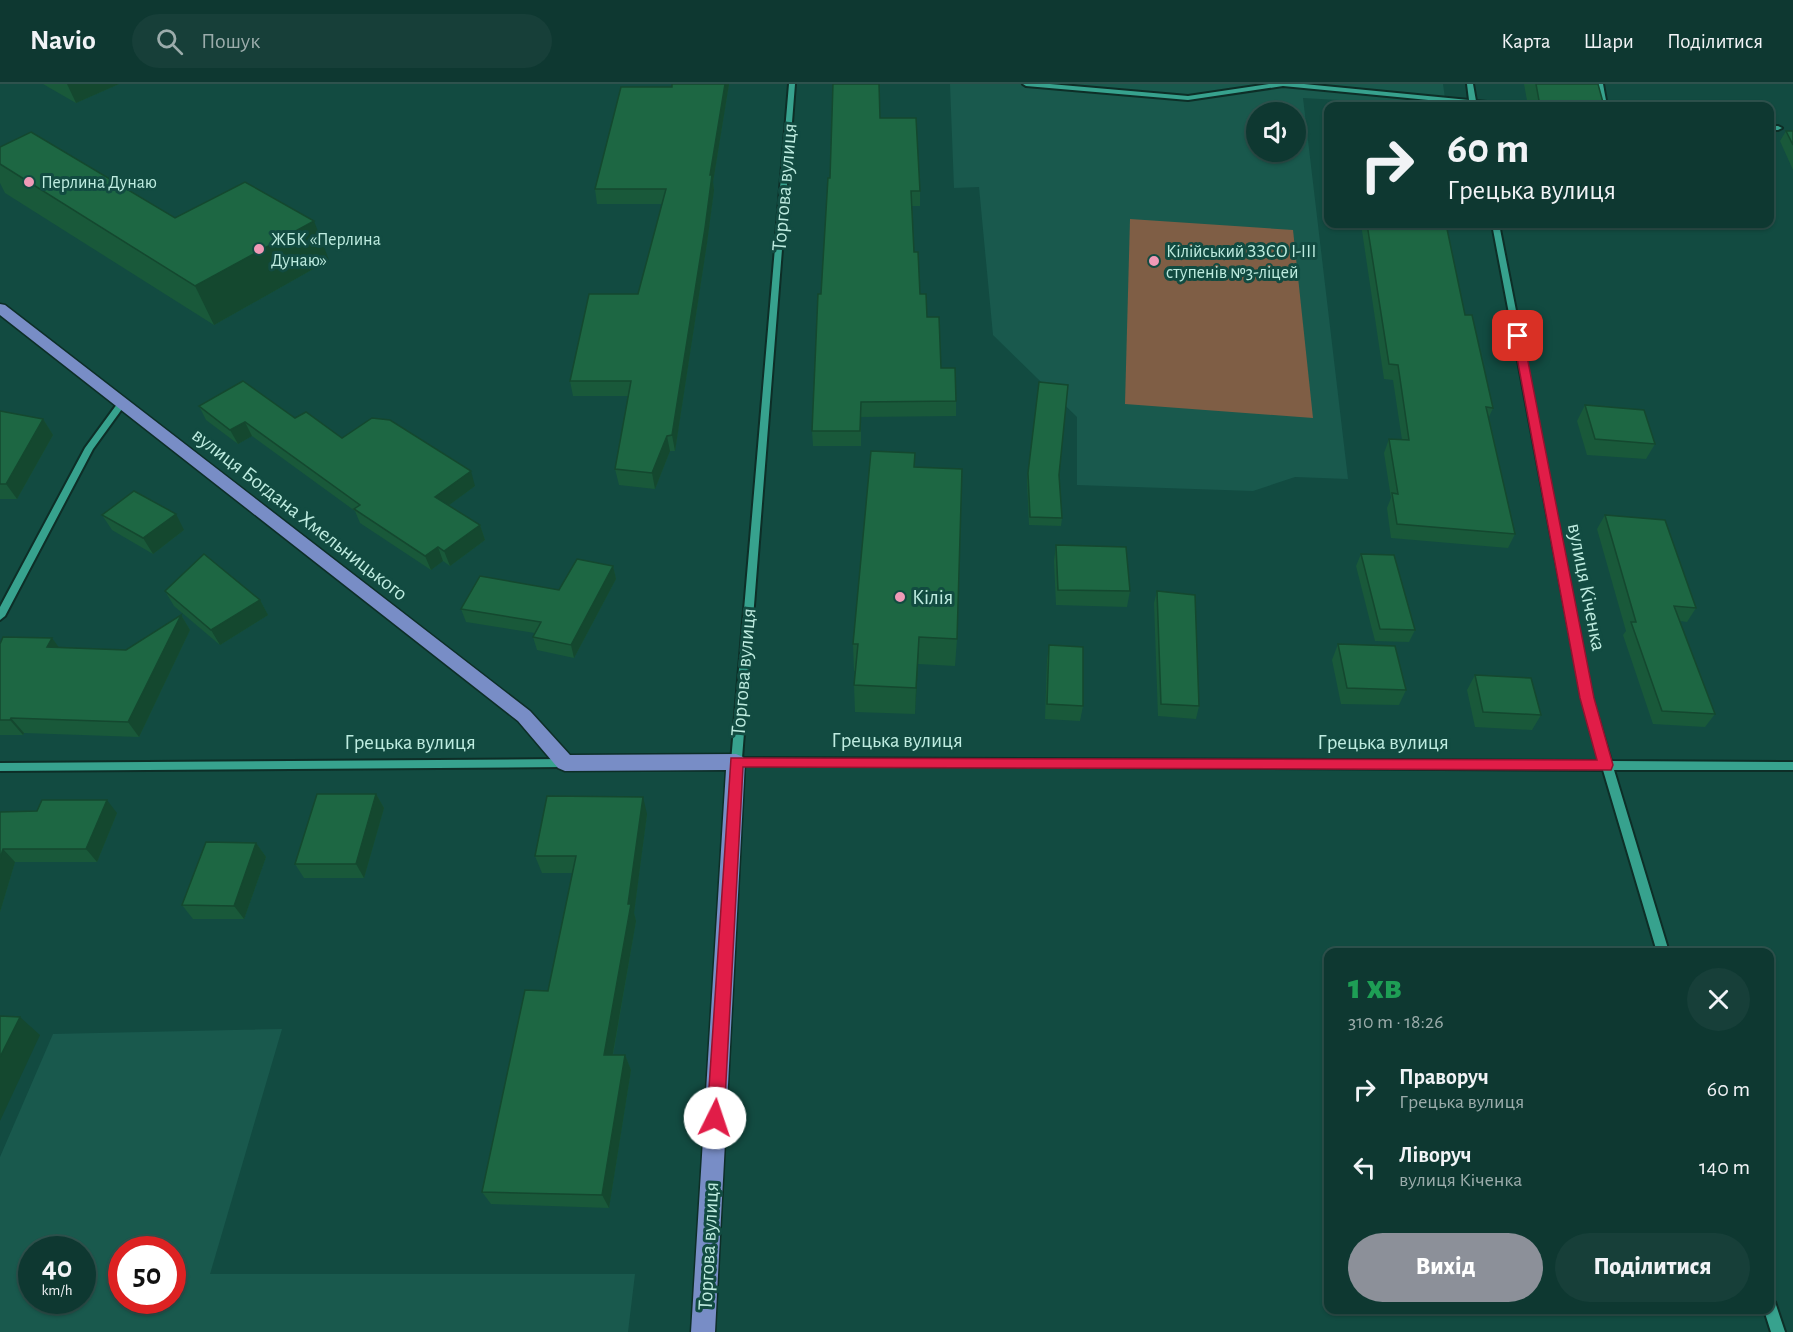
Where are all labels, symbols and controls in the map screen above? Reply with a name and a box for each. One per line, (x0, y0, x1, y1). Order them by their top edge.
search box (132, 14, 552, 68)
icon: search (153, 25, 186, 58)
text: Navio (30, 27, 96, 55)
text: Пошук (201, 30, 260, 52)
text: Карта (1501, 31, 1551, 52)
text: Шари (1584, 31, 1634, 52)
text: Поділитися (1667, 31, 1763, 52)
map controls (1246, 102, 1306, 162)
button: sound (1246, 102, 1306, 162)
street label: Торгова вулиця (768, 122, 801, 252)
icon: right (1348, 126, 1426, 204)
text: 60 m (1447, 128, 1529, 170)
place label: Перлина Дунаю (41, 174, 157, 192)
marker: Перлина Дунаю (22, 175, 36, 189)
text: Грецька вулиця (1447, 177, 1616, 204)
place label: ЖБК «Перлина Дунаю» (271, 231, 381, 270)
marker: ЖБК «Перлина Дунаю» (252, 242, 266, 256)
place label: Кілійський ЗЗСО І-ІІІ ступенів №3-ліцей (1166, 243, 1317, 282)
marker: Кілійський ЗЗСО І-ІІІ ступенів №3-ліцей (1147, 254, 1161, 268)
pin (1492, 310, 1543, 361)
icon: arrive (1501, 319, 1534, 352)
street label: вулиця Богдана Хмельницького (188, 424, 411, 605)
street label: вулиця Кіченка (1564, 522, 1609, 653)
place label: Кілія (912, 587, 953, 608)
marker: Кілія (893, 590, 907, 604)
street label: Торгова вулиця (727, 607, 760, 737)
street label: Грецька вулиця (831, 730, 963, 751)
street label: Грецька вулиця (344, 732, 476, 753)
street label: Грецька вулиця (1317, 732, 1449, 753)
button: close (1687, 968, 1750, 1031)
text: 1 хв (1348, 969, 1402, 1005)
text: 310 m · 18:26 (1348, 1012, 1444, 1032)
text: Праворуч (1399, 1066, 1489, 1088)
icon: right (1348, 1073, 1381, 1106)
text: 60 m (1707, 1078, 1750, 1100)
position arrow (683, 1086, 747, 1150)
text: Грецька вулиця (1399, 1092, 1524, 1112)
text: Ліворуч (1399, 1144, 1472, 1166)
icon: left (1348, 1151, 1381, 1184)
text: 140 m (1699, 1156, 1750, 1178)
text: вулиця Кіченка (1399, 1170, 1522, 1190)
street label: Торгова вулиця (695, 1181, 722, 1311)
button: Вихід (1348, 1233, 1543, 1302)
button: Поділитися (1555, 1233, 1750, 1302)
speed limit sign: 50 (108, 1236, 186, 1314)
text: 40 (42, 1253, 72, 1283)
text: km/h (42, 1283, 72, 1298)

